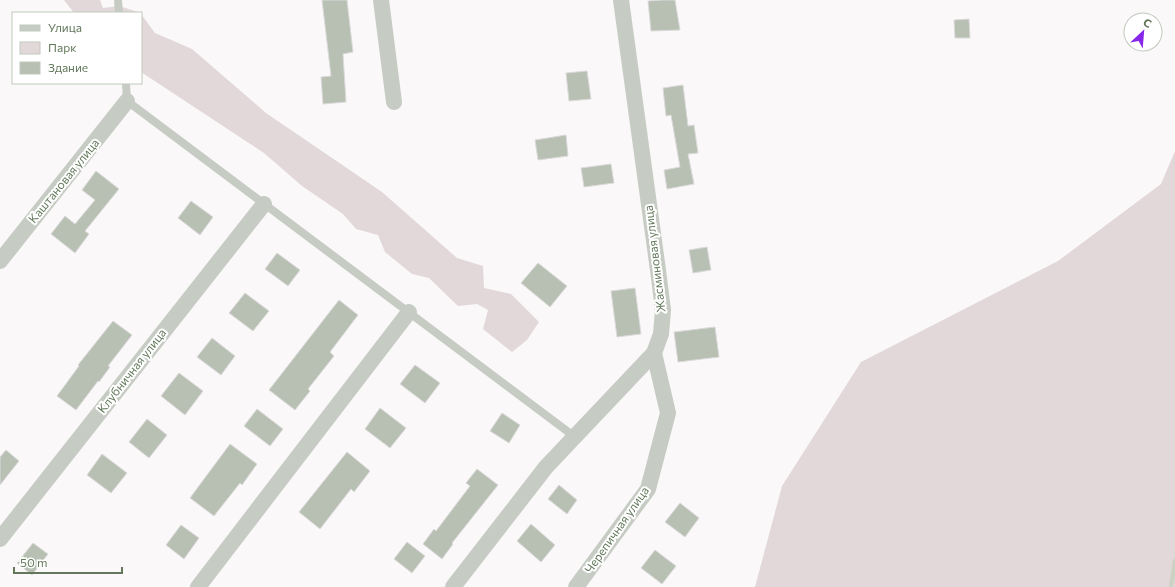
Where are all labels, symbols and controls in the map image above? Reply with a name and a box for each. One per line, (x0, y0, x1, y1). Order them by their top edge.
legend (12, 12, 142, 84)
north arrow (1123, 12, 1163, 52)
text: С (1141, 15, 1154, 30)
text: Улица (48, 20, 82, 34)
text: Парк (48, 40, 77, 54)
text: Здание (48, 60, 88, 74)
street label: Каштановая улица (25, 135, 101, 225)
street label: Жасминовая улица (640, 205, 668, 314)
street label: Клубничная улица (94, 325, 168, 415)
street label: Черепичная улица (581, 483, 651, 575)
scale bar (14, 549, 122, 575)
text: 50 m (20, 555, 48, 569)

